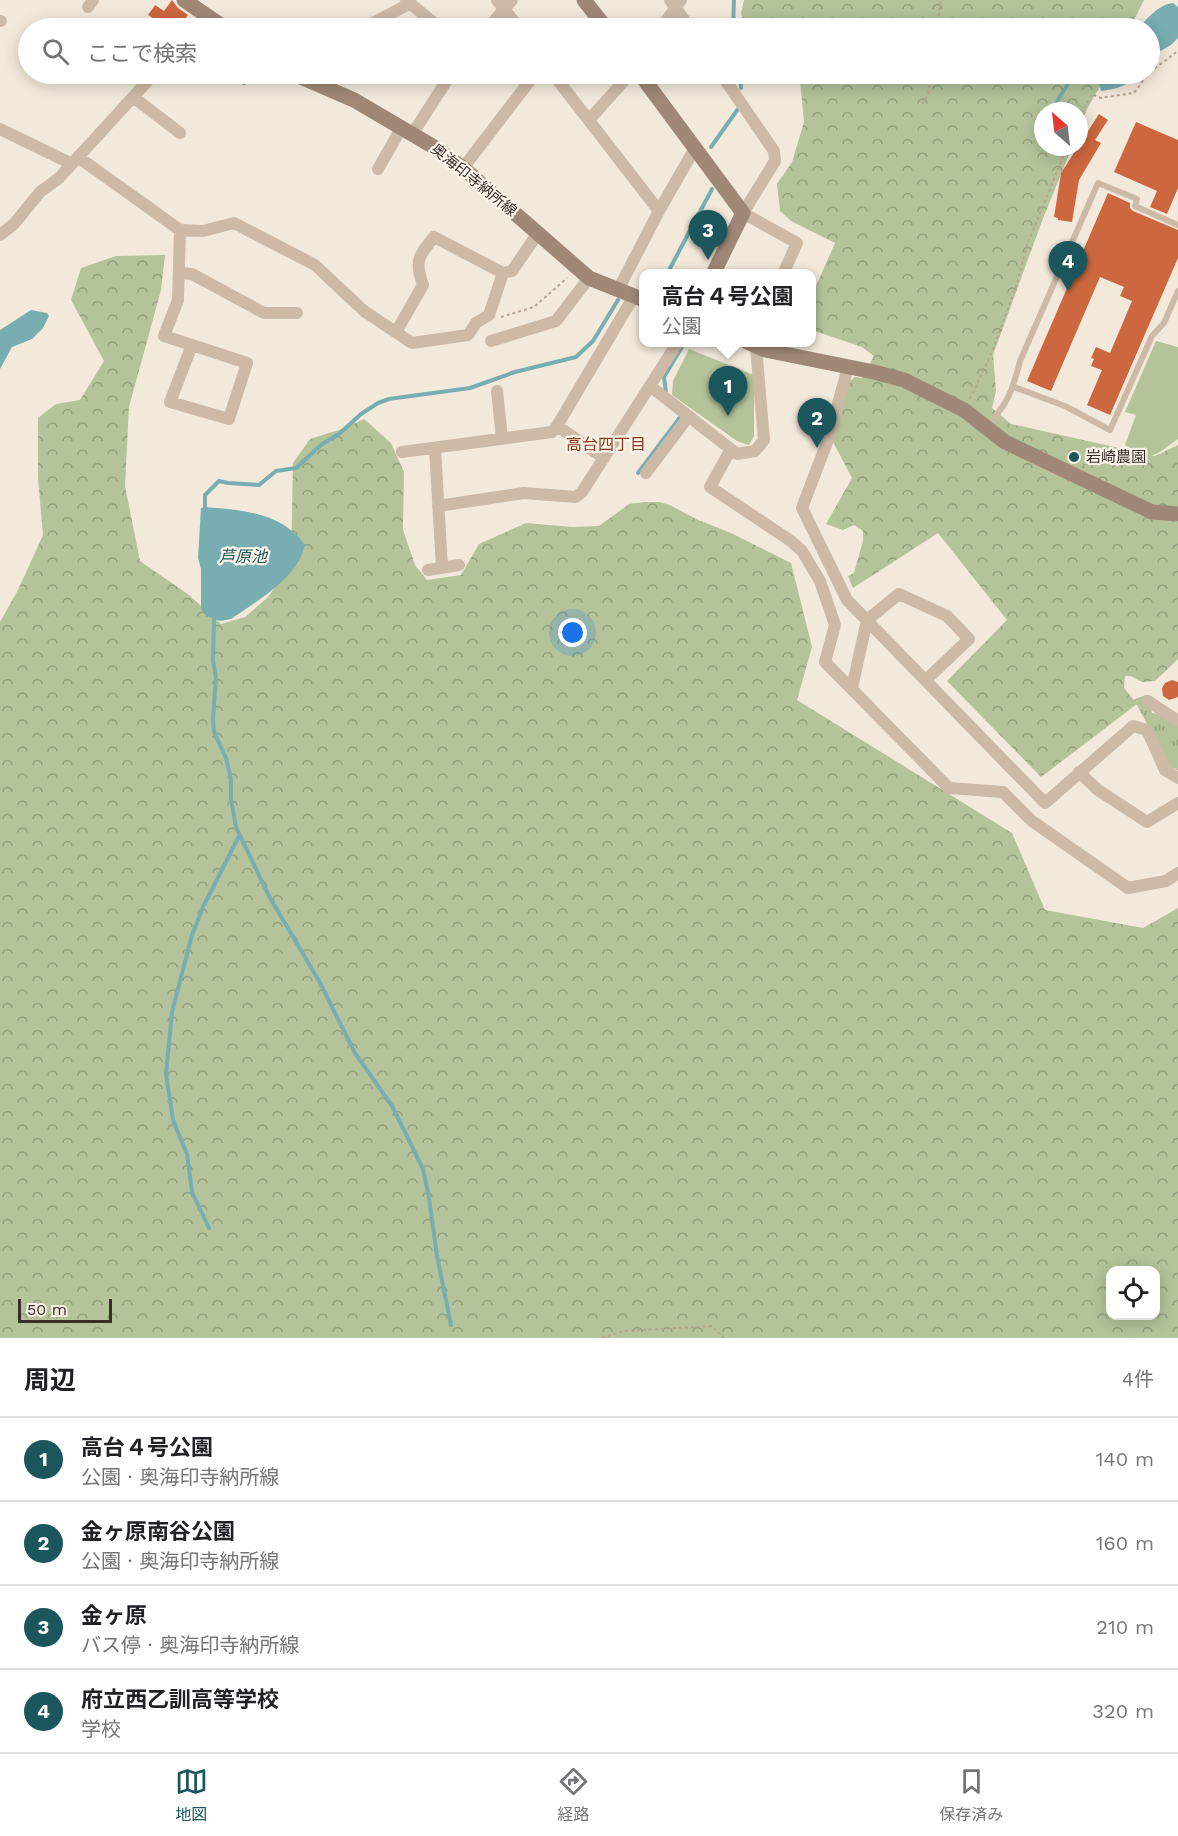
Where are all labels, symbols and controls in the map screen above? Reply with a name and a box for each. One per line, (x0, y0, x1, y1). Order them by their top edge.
search box (18, 18, 1160, 84)
icon: search (39, 35, 72, 68)
text: ここで検索 (87, 41, 197, 66)
north arrow (1034, 102, 1088, 156)
street label: 奥海印寺納所線 (428, 140, 520, 220)
pin: 3 (688, 210, 728, 260)
pin: 4 (1048, 242, 1088, 291)
popup (639, 269, 816, 347)
text: 高台４号公園 (661, 284, 794, 309)
text: 公園 (661, 314, 701, 338)
pin: 1 (708, 366, 748, 416)
pin: 2 (798, 398, 836, 448)
district label: 高台四丁目 (566, 435, 646, 454)
place label: 岩崎農園 (1086, 448, 1146, 466)
marker: 岩崎農園 (1067, 450, 1081, 464)
water label: 芦原池 (219, 547, 269, 566)
your location (558, 618, 587, 647)
map controls (1106, 1266, 1160, 1320)
button: locate (1106, 1266, 1160, 1320)
scale bar (18, 1296, 112, 1324)
text: 50 m (27, 1300, 67, 1319)
text: 周辺 (24, 1365, 76, 1395)
text: 4件 (1122, 1367, 1154, 1391)
text: 高台４号公園 (81, 1435, 213, 1460)
text: 1 (39, 1447, 48, 1471)
text: 140 m (1096, 1447, 1154, 1471)
text: 公園 · 奥海印寺納所線 (81, 1465, 279, 1489)
text: 金ヶ原南谷公園 (81, 1519, 235, 1544)
text: 2 (38, 1531, 49, 1555)
text: 160 m (1096, 1531, 1154, 1555)
text: 公園 · 奥海印寺納所線 (81, 1549, 279, 1573)
text: 金ヶ原 (81, 1603, 147, 1628)
text: 3 (38, 1615, 49, 1639)
text: 210 m (1096, 1615, 1154, 1639)
text: バス停 · 奥海印寺納所線 (81, 1633, 299, 1657)
text: 府立西乙訓高等学校 (81, 1687, 279, 1712)
text: 4 (37, 1699, 50, 1723)
text: 320 m (1092, 1699, 1154, 1723)
text: 学校 (81, 1717, 121, 1741)
tab: 地図 (175, 1765, 208, 1825)
tab: 経路 (557, 1765, 590, 1825)
tab: 保存済み (939, 1765, 1003, 1825)

